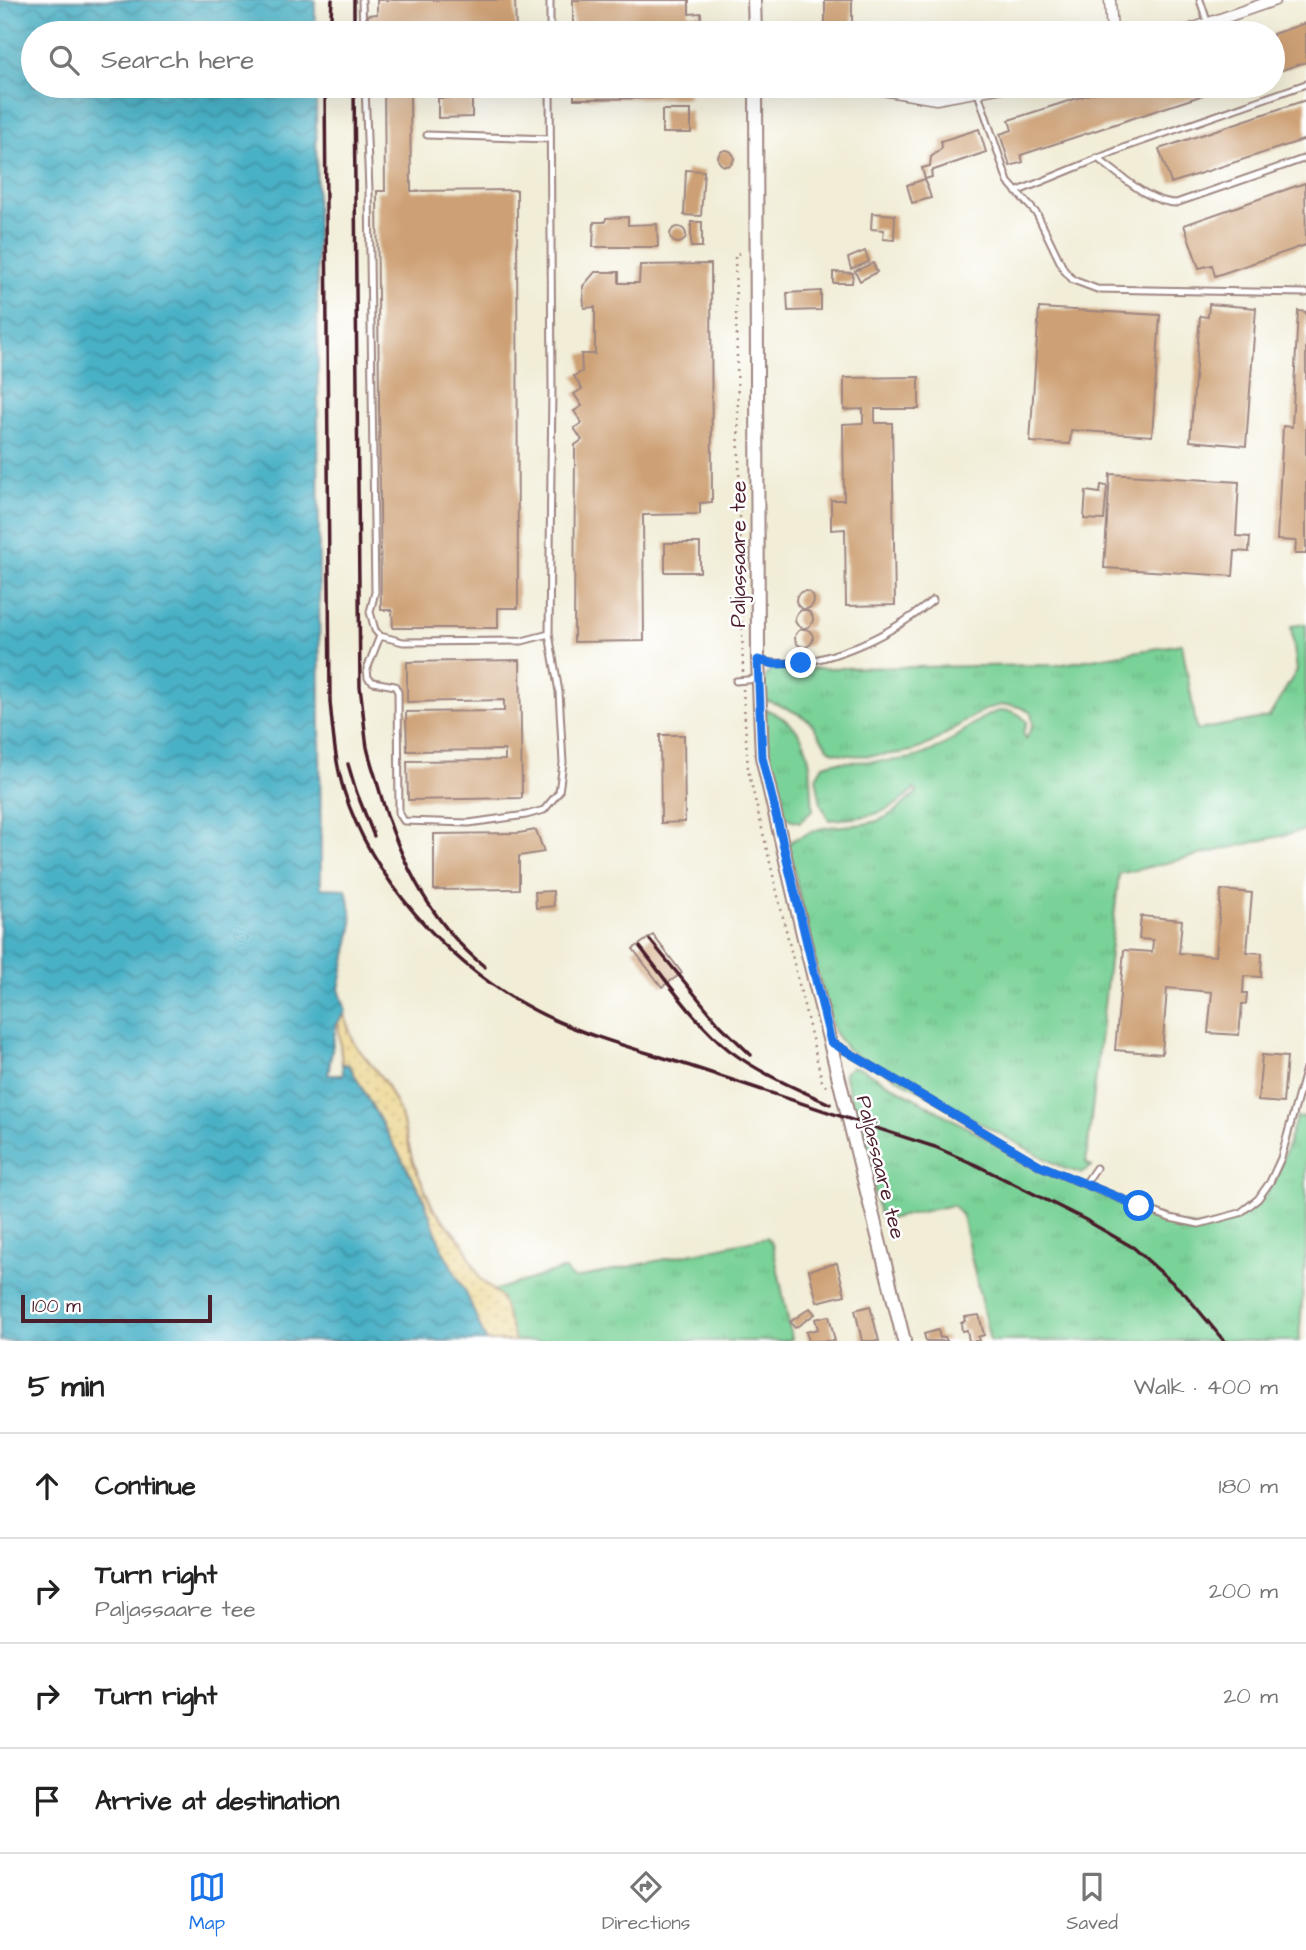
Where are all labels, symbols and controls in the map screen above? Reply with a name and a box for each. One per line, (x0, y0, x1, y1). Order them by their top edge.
search box (21, 21, 1285, 98)
icon: search (45, 41, 83, 79)
text: Search here (101, 42, 254, 78)
street label: Paljassaare tee (724, 481, 753, 627)
route end (785, 647, 816, 678)
street label: Paljassaare tee (849, 1092, 912, 1242)
route start (1123, 1190, 1154, 1221)
scale bar (21, 1292, 212, 1324)
text: 100 m (32, 1293, 81, 1320)
text: 5 min (28, 1366, 104, 1408)
text: Walk · 400 m (1133, 1371, 1278, 1403)
icon: ahead (28, 1467, 66, 1505)
text: Continue (95, 1468, 196, 1504)
text: 180 m (1219, 1470, 1278, 1502)
text: Turn right (95, 1557, 217, 1593)
icon: right (28, 1572, 66, 1610)
text: 200 m (1209, 1575, 1278, 1607)
text: Paljassaare tee (95, 1593, 256, 1625)
icon: right (28, 1677, 66, 1715)
text: Turn right (95, 1678, 217, 1714)
text: 20 m (1223, 1680, 1278, 1712)
icon: arrive (28, 1782, 66, 1820)
text: Arrive at destination (95, 1783, 340, 1819)
tab: Map (188, 1868, 226, 1937)
tab: Directions (602, 1868, 690, 1937)
tab: Saved (1066, 1868, 1118, 1937)

